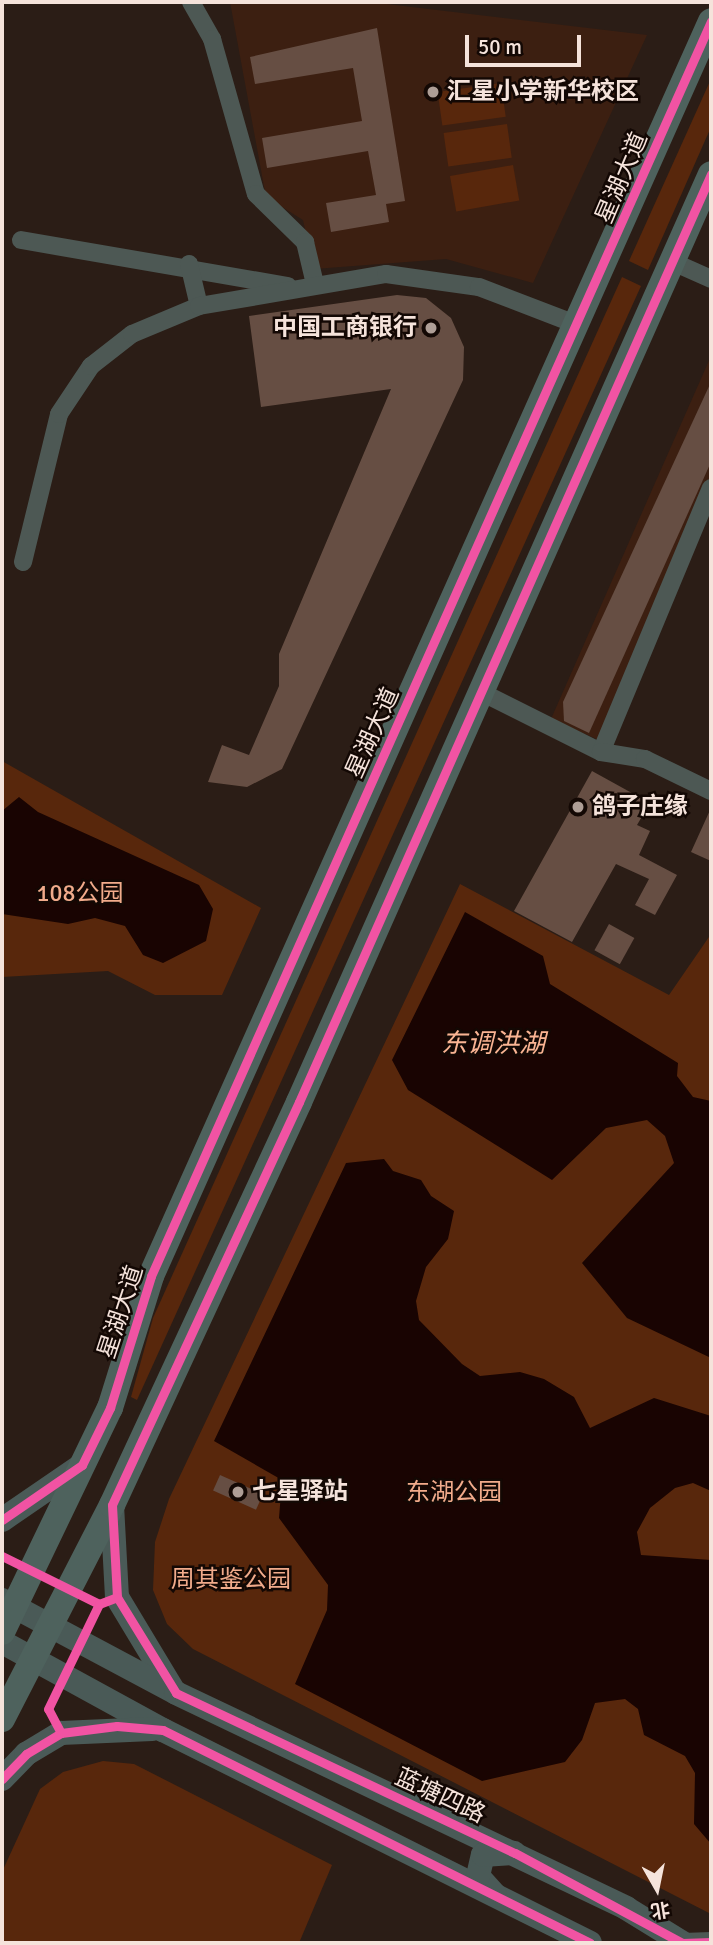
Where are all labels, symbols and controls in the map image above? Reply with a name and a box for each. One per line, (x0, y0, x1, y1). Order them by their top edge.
scale bar (468, 21, 584, 65)
text: 50 m (478, 34, 522, 60)
place label: 汇星小学新华校区 (447, 78, 639, 106)
marker: 汇星小学新华校区 (425, 84, 441, 100)
street label: 星湖大道 (590, 128, 654, 228)
place label: 中国工商银行 (273, 314, 417, 342)
marker: 中国工商银行 (423, 320, 439, 336)
street label: 星湖大道 (340, 683, 406, 783)
place label: 鸽子庄缘 (592, 793, 688, 821)
marker: 鸽子庄缘 (570, 799, 586, 815)
park label: 108公园 (37, 880, 123, 908)
water label: 东调洪湖 (441, 1029, 545, 1061)
street label: 星湖大道 (92, 1262, 150, 1362)
place label: 七星驿站 (252, 1478, 348, 1506)
park label: 东湖公园 (406, 1479, 502, 1507)
marker: 七星驿站 (230, 1484, 246, 1500)
park label: 周其鉴公园 (171, 1566, 291, 1594)
street label: 蓝塘四路 (390, 1763, 490, 1829)
north arrow (622, 1854, 692, 1924)
text: 北 (649, 1896, 672, 1923)

